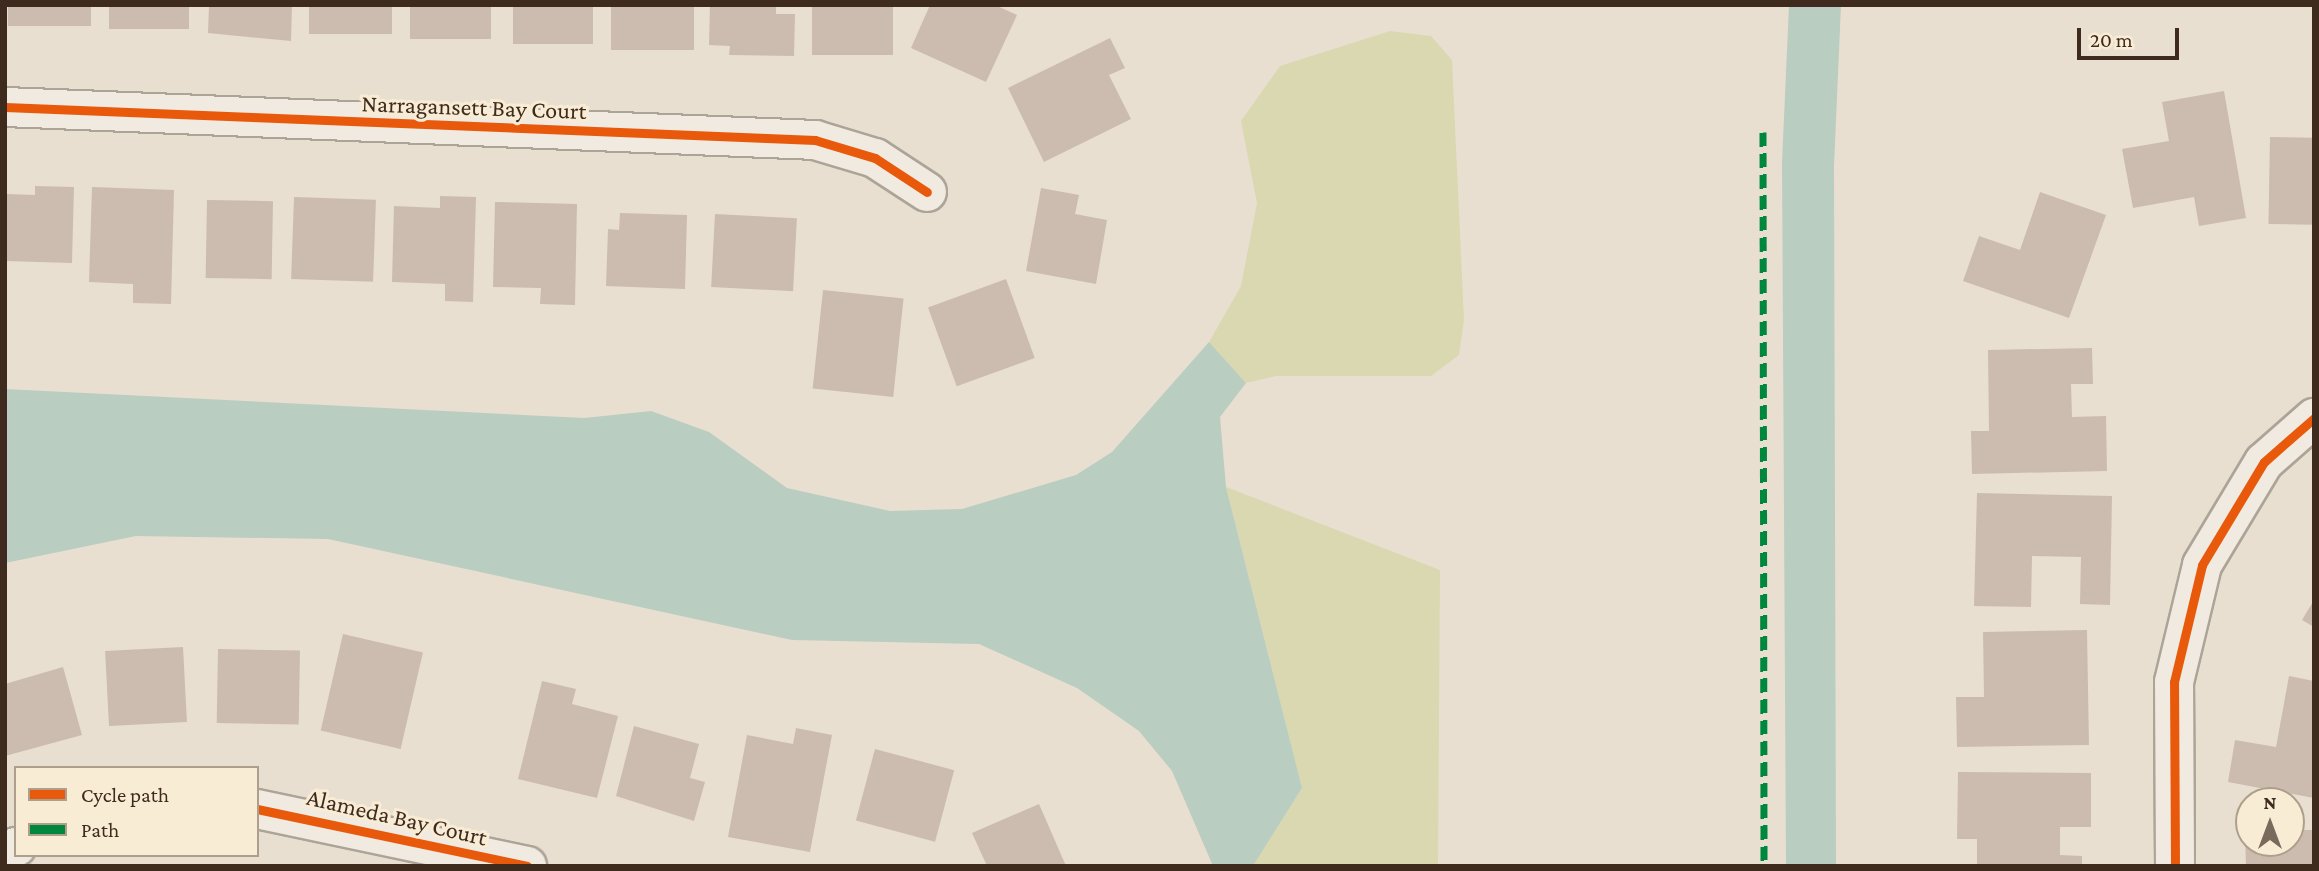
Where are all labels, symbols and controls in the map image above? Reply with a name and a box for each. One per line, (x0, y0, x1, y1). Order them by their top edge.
scale bar (2081, 14, 2182, 58)
text: 20 m (2090, 28, 2133, 52)
street label: Narragansett Bay Court (361, 89, 587, 125)
legend (14, 766, 259, 857)
street label: Alameda Bay Court (304, 782, 490, 852)
text: Cycle path (81, 783, 169, 807)
north arrow (2235, 787, 2305, 857)
text: N (2264, 792, 2276, 813)
text: Path (81, 818, 119, 842)

